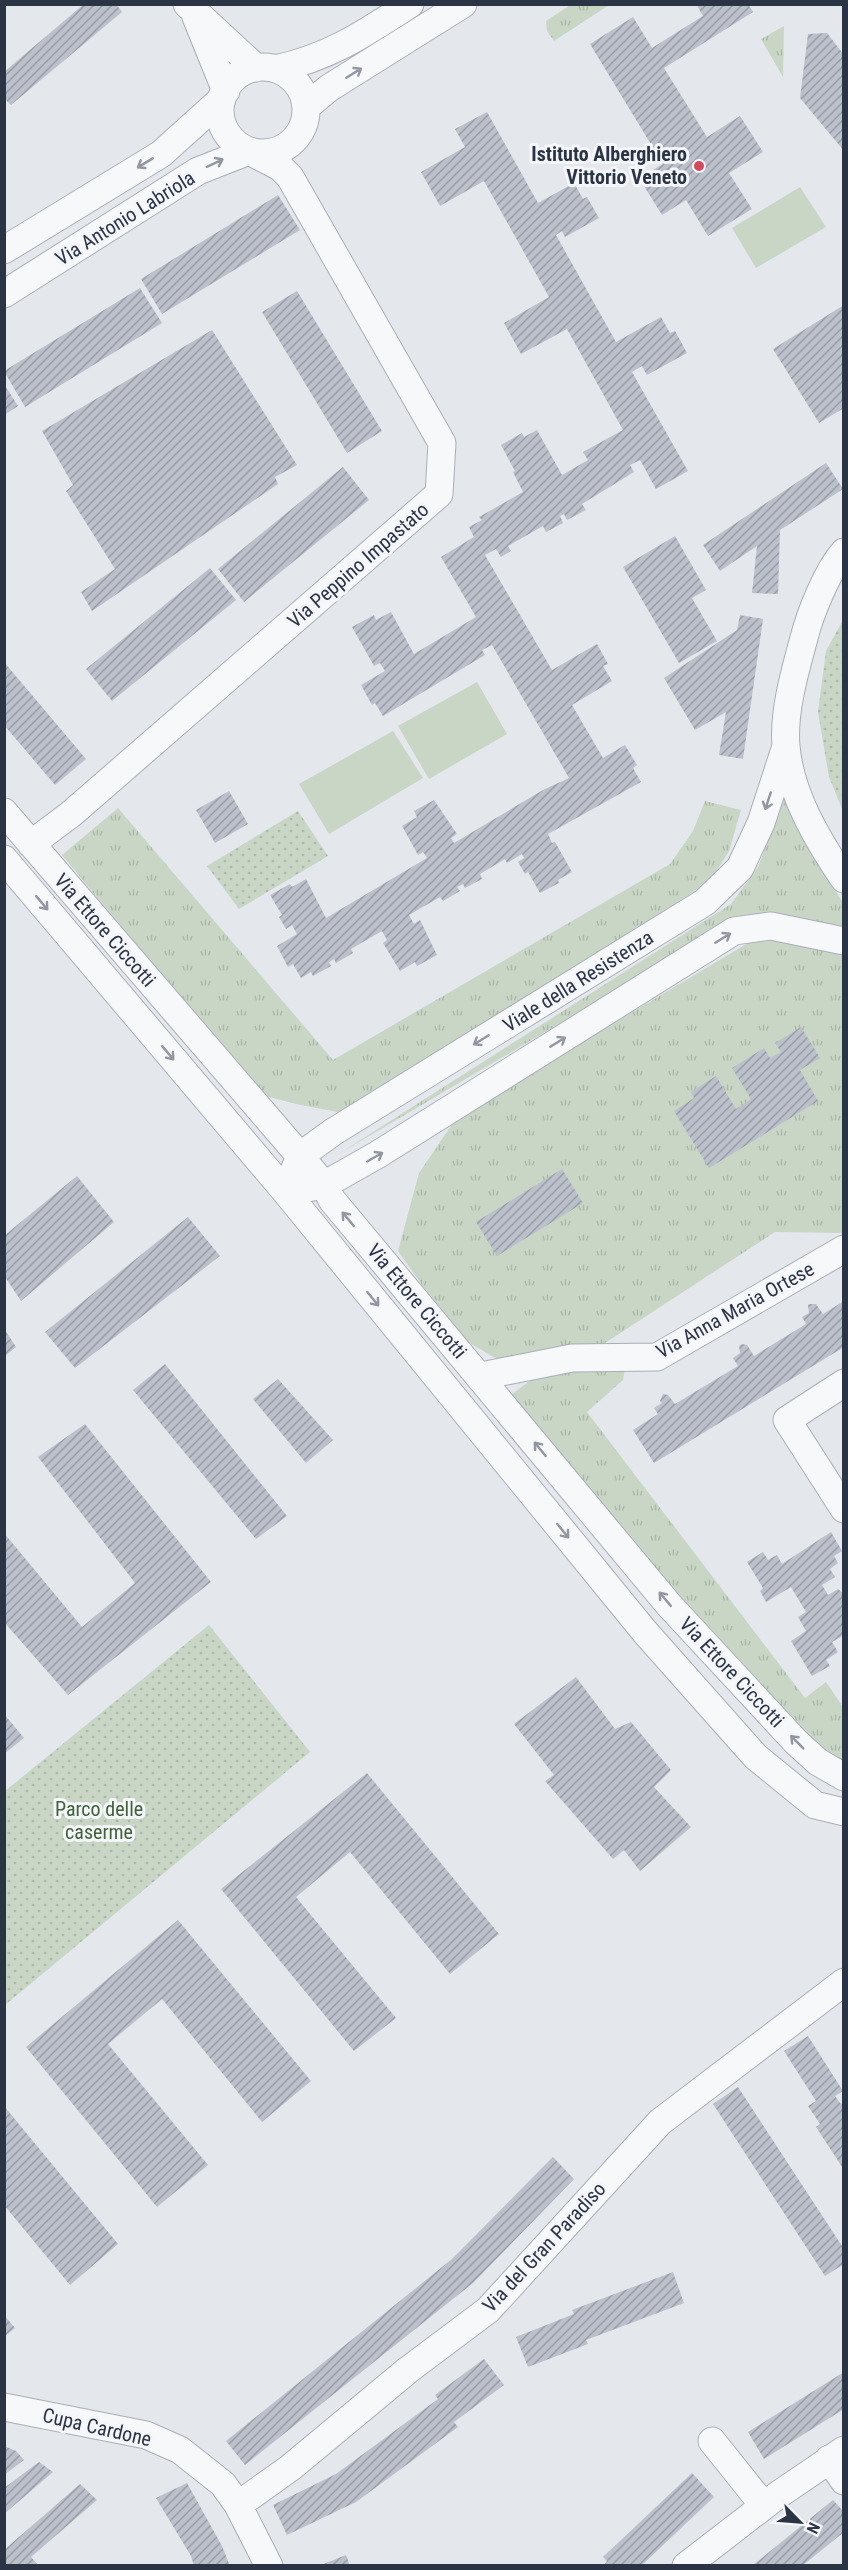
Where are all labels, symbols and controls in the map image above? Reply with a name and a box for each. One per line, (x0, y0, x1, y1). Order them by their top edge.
one-way arrow (345, 67, 361, 79)
place label: Istituto Alberghiero Vittorio Veneto (531, 142, 687, 189)
one-way arrow (205, 157, 223, 169)
one-way arrow (137, 158, 154, 170)
marker: Istituto Alberghiero Vittorio Veneto (692, 159, 706, 173)
street label: Via Antonio Labriola (51, 166, 199, 270)
street label: Via Peppino Impastato (283, 497, 433, 633)
one-way arrow (761, 791, 772, 810)
street label: Via Ettore Ciccotti (49, 868, 161, 992)
one-way arrow (35, 895, 49, 910)
street label: Viale della Resistenza (498, 925, 658, 1037)
one-way arrow (714, 932, 731, 944)
one-way arrow (473, 1034, 490, 1047)
one-way arrow (549, 1036, 566, 1048)
one-way arrow (161, 1045, 175, 1060)
one-way arrow (366, 1150, 383, 1162)
one-way arrow (341, 1211, 354, 1227)
street label: Via Ettore Ciccotti (362, 1239, 472, 1363)
street label: Via Anna Maria Ortese (652, 1257, 818, 1363)
one-way arrow (367, 1291, 380, 1307)
one-way arrow (533, 1442, 547, 1457)
one-way arrow (557, 1523, 570, 1539)
one-way arrow (658, 1592, 672, 1607)
street label: Via Ettore Ciccotti (675, 1612, 789, 1732)
one-way arrow (790, 1735, 804, 1750)
park label: Parco delle caserme (55, 1797, 143, 1844)
street label: Via del Gran Paradiso (477, 2177, 611, 2317)
street label: Cupa Cardone (40, 2403, 154, 2451)
north arrow (770, 2492, 830, 2552)
text: N (802, 2520, 824, 2537)

